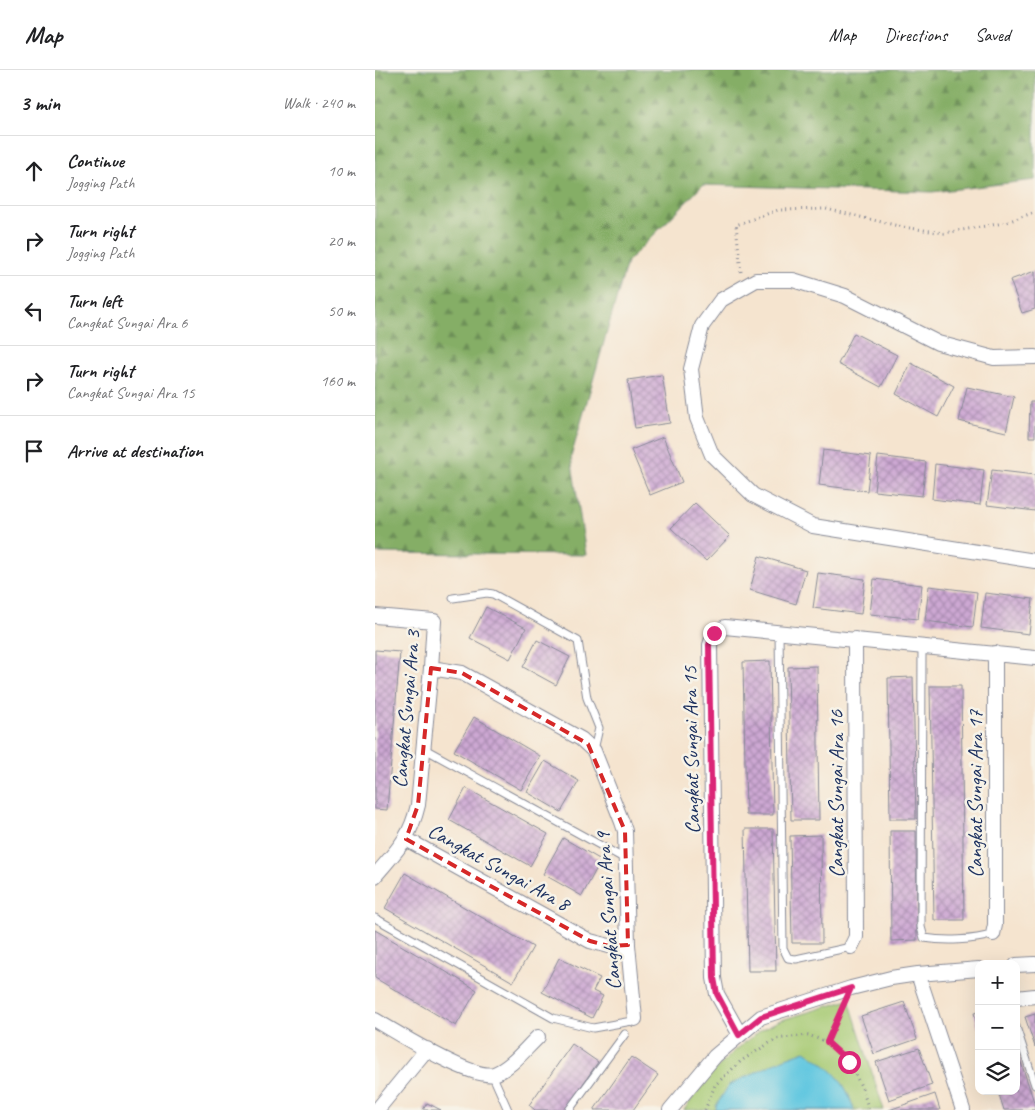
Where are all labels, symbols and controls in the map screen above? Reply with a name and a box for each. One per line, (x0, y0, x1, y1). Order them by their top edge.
text: Map (25, 20, 62, 50)
text: Map (829, 24, 856, 46)
text: Directions (884, 24, 947, 46)
text: Saved (975, 24, 1010, 46)
text: 3 min (20, 90, 60, 116)
text: Walk · 240 m (283, 93, 355, 113)
text: Continue (67, 149, 124, 173)
icon: ahead (20, 157, 48, 185)
text: 10 m (328, 161, 355, 181)
text: Jogging Path (67, 173, 134, 193)
text: Turn right (67, 219, 134, 243)
icon: right (20, 227, 48, 255)
text: 20 m (328, 231, 355, 251)
text: Jogging Path (67, 243, 134, 263)
text: Turn left (67, 289, 122, 313)
icon: left (20, 297, 48, 325)
text: 50 m (328, 301, 355, 321)
text: Cangkat Sungai Ara 6 (67, 313, 188, 333)
text: Turn right (67, 359, 134, 383)
icon: right (20, 367, 48, 395)
text: 160 m (321, 371, 355, 391)
text: Cangkat Sungai Ara 15 (67, 383, 195, 403)
icon: arrive (20, 437, 48, 465)
text: Arrive at destination (67, 439, 203, 463)
route end (703, 622, 726, 645)
street label: Cangkat Sungai Ara 3 (386, 628, 426, 789)
street label: Cangkat Sungai Ara 15 (677, 664, 705, 834)
street label: Cangkat Sungai Ara 17 (962, 709, 988, 878)
street label: Cangkat Sungai Ara 16 (823, 710, 849, 878)
street label: Cangkat Sungai Ara 8 (424, 817, 577, 918)
street label: Cangkat Sungai Ara 9 (589, 830, 626, 991)
map controls (975, 960, 1020, 1095)
button: + (975, 960, 1020, 1005)
button: − (975, 1005, 1020, 1050)
button: layers (975, 1050, 1020, 1095)
route start (838, 1051, 861, 1074)

